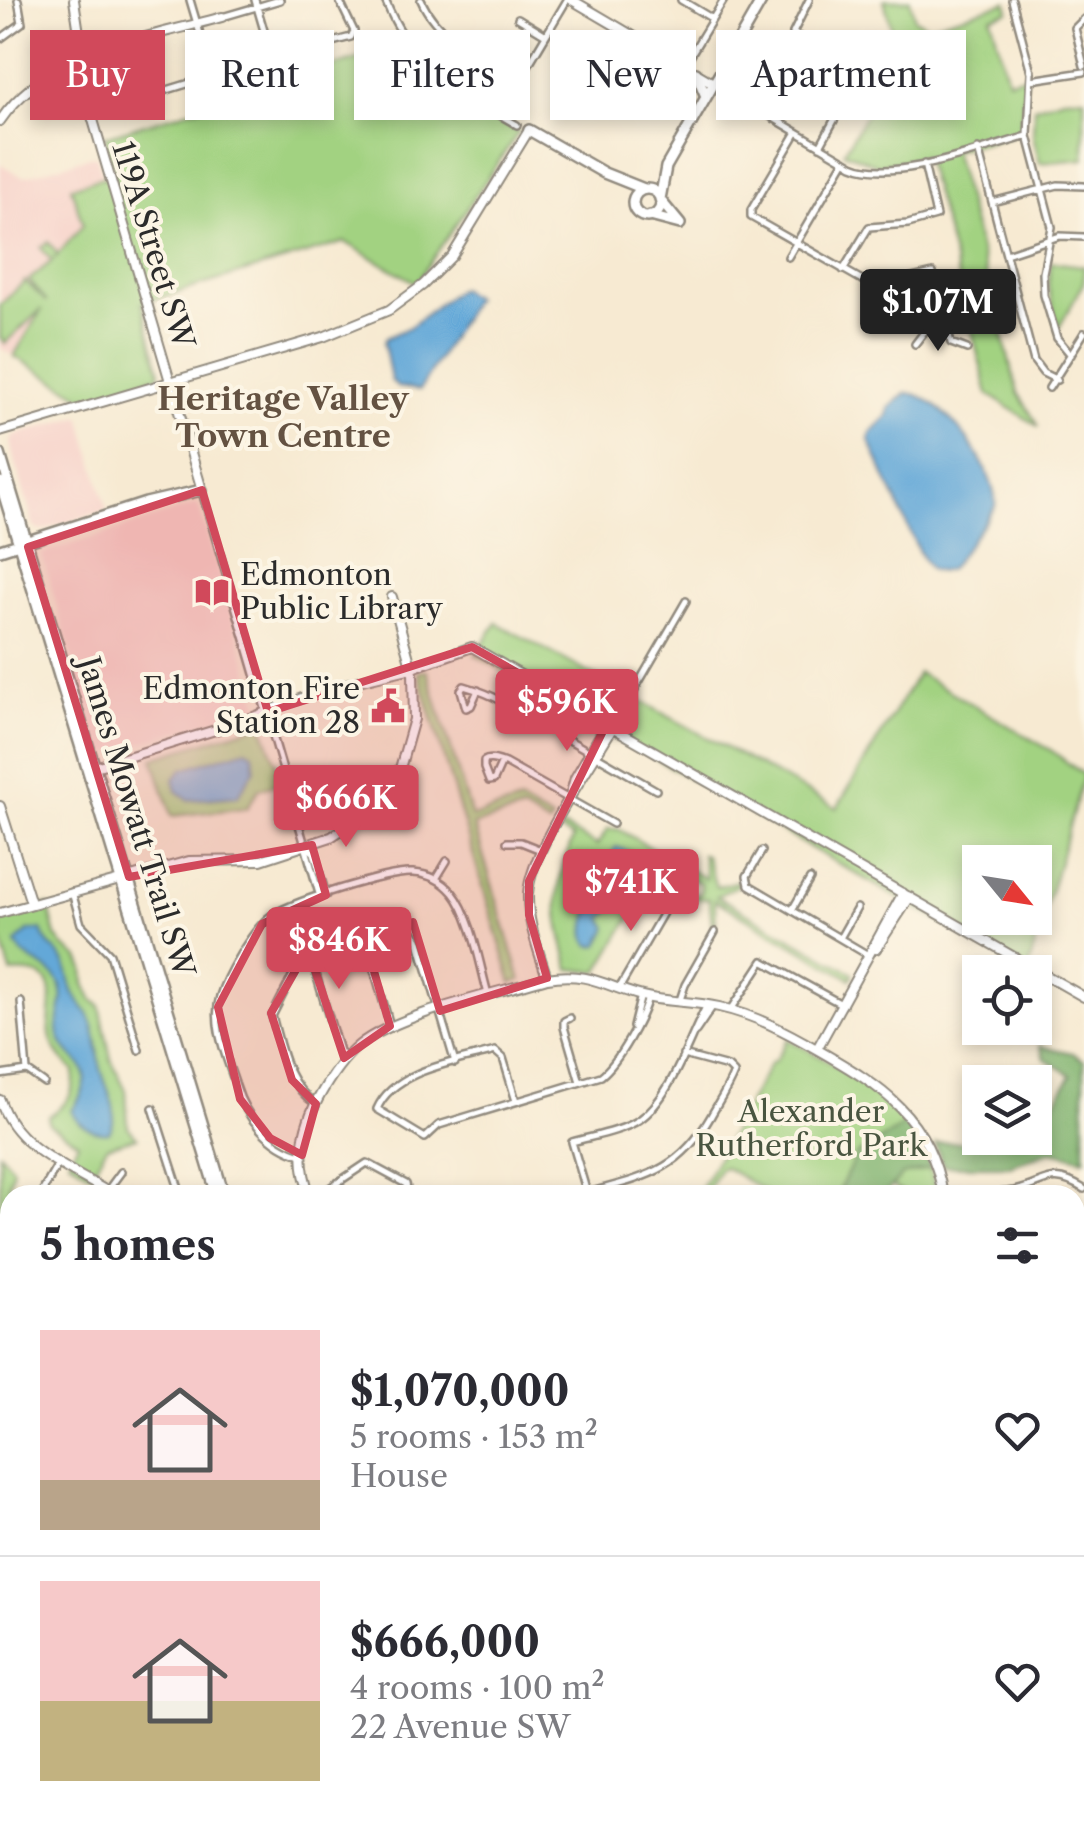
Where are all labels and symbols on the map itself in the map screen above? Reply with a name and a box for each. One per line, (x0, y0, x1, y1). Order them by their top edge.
street label: 119A Street SW (104, 137, 203, 354)
pin: $1.07M (857, 269, 1019, 354)
district label: Heritage Valley Town Centre (157, 379, 410, 455)
place label: Edmonton Public Library (240, 556, 443, 627)
library icon: Edmonton Public Library (193, 573, 231, 611)
street label: James Mowatt Trail SW (69, 648, 203, 983)
pin: $596K (497, 669, 637, 754)
place label: Edmonton Fire Station 28 (143, 670, 360, 741)
public building icon: Edmonton Fire Station 28 (369, 687, 407, 725)
pin: $666K (276, 765, 416, 850)
north arrow (962, 845, 1052, 935)
pin: $741K (561, 849, 701, 934)
pin: $846K (269, 907, 409, 992)
park label: Alexander Rutherford Park (695, 1093, 928, 1164)

